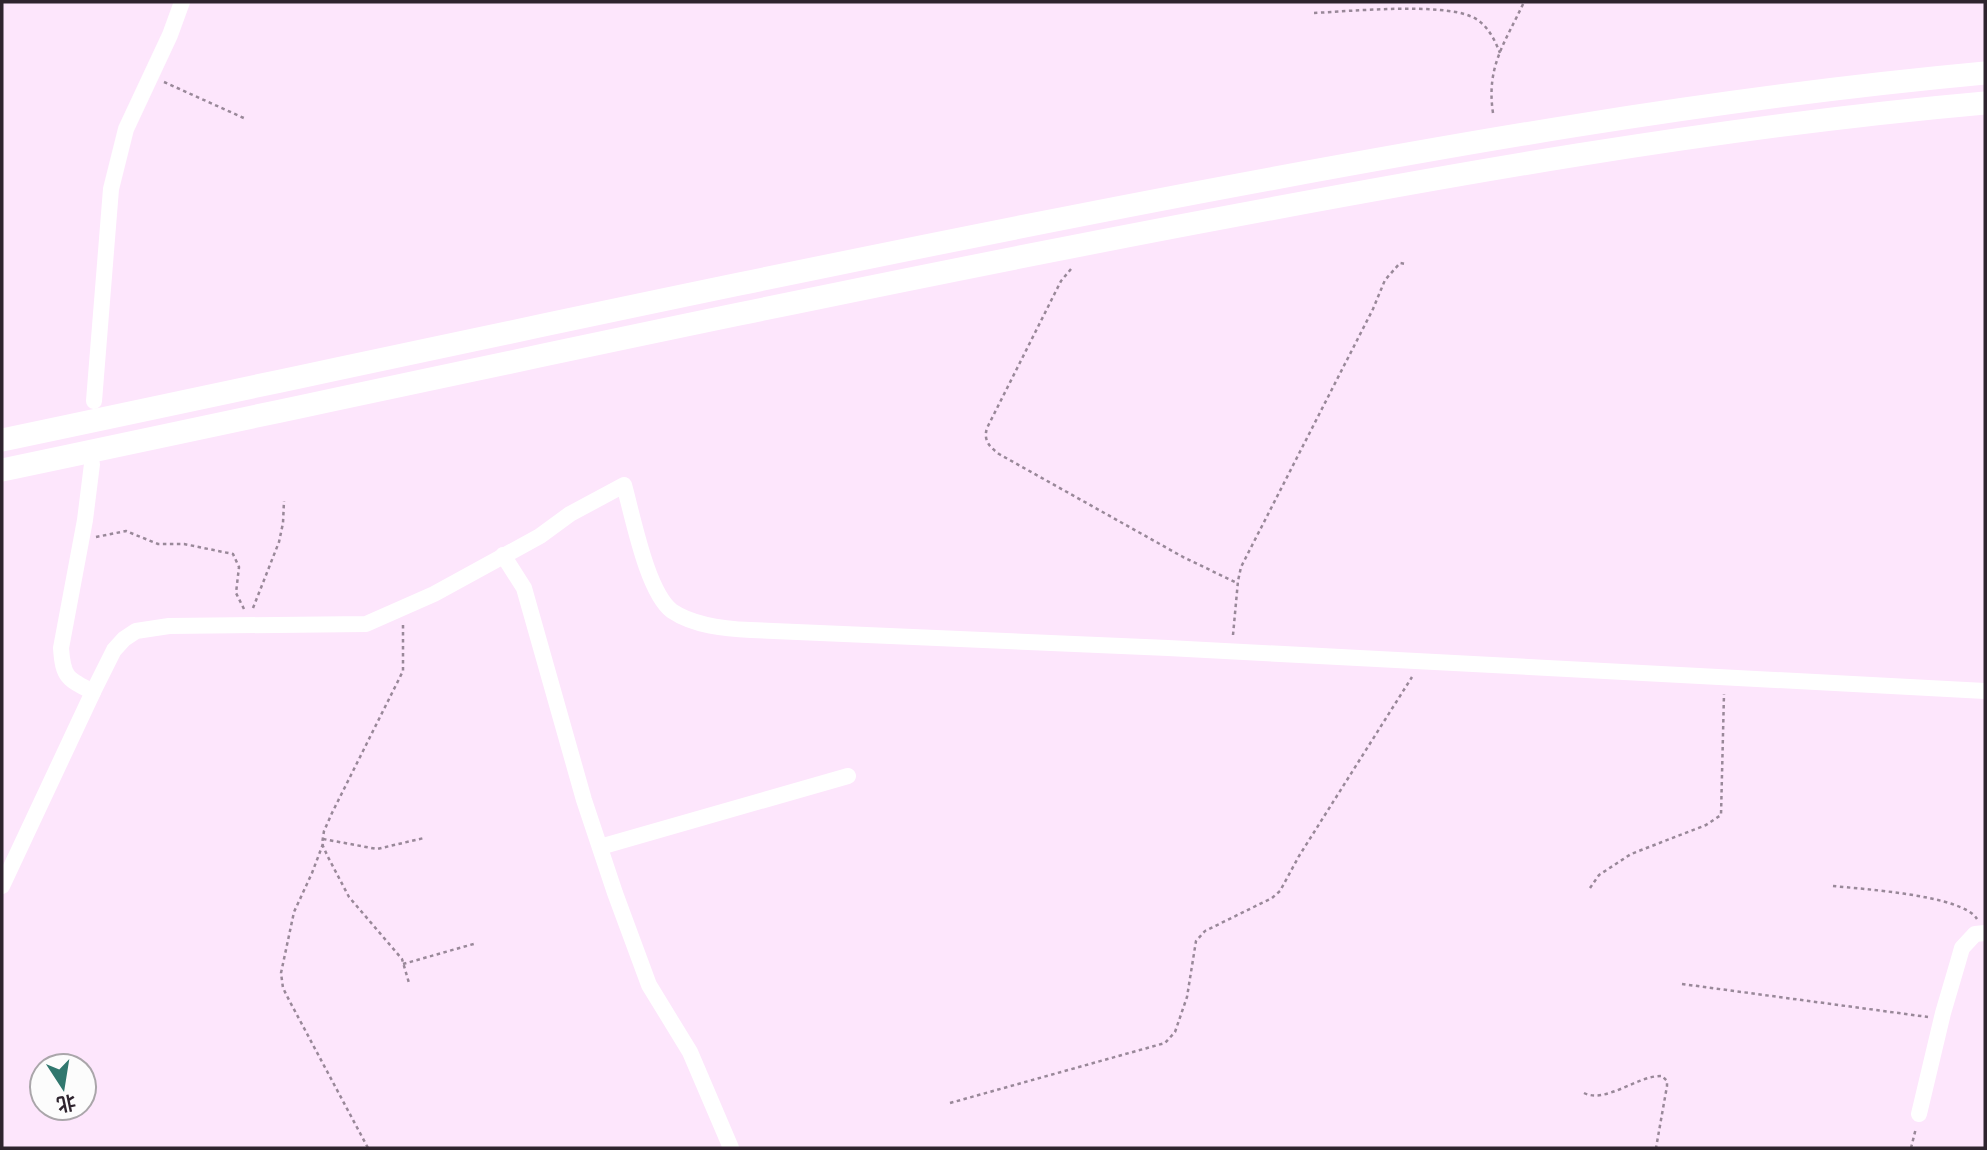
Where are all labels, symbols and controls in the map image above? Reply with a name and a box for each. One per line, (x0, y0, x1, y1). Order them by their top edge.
north arrow (28, 1052, 98, 1122)
text: 北 (55, 1089, 79, 1118)

